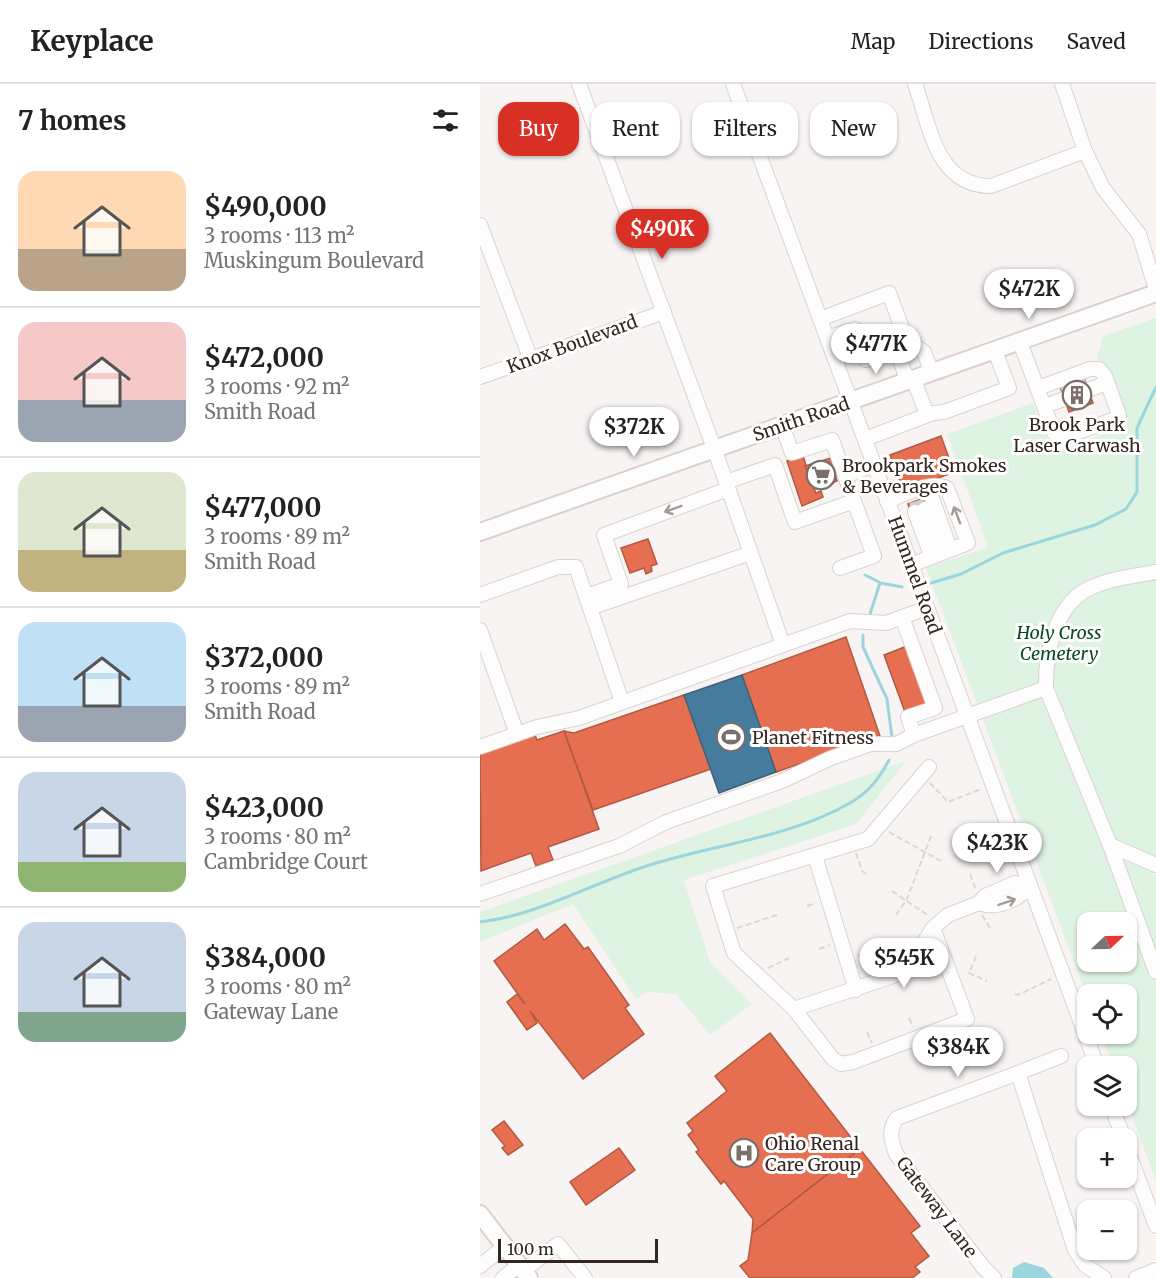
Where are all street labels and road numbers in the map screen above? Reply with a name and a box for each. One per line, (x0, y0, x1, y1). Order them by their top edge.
street label: Knox Boulevard (503, 310, 641, 378)
street label: Smith Road (750, 392, 852, 446)
street label: Hummel Road (883, 513, 947, 637)
street label: Gateway Lane (891, 1152, 983, 1262)

